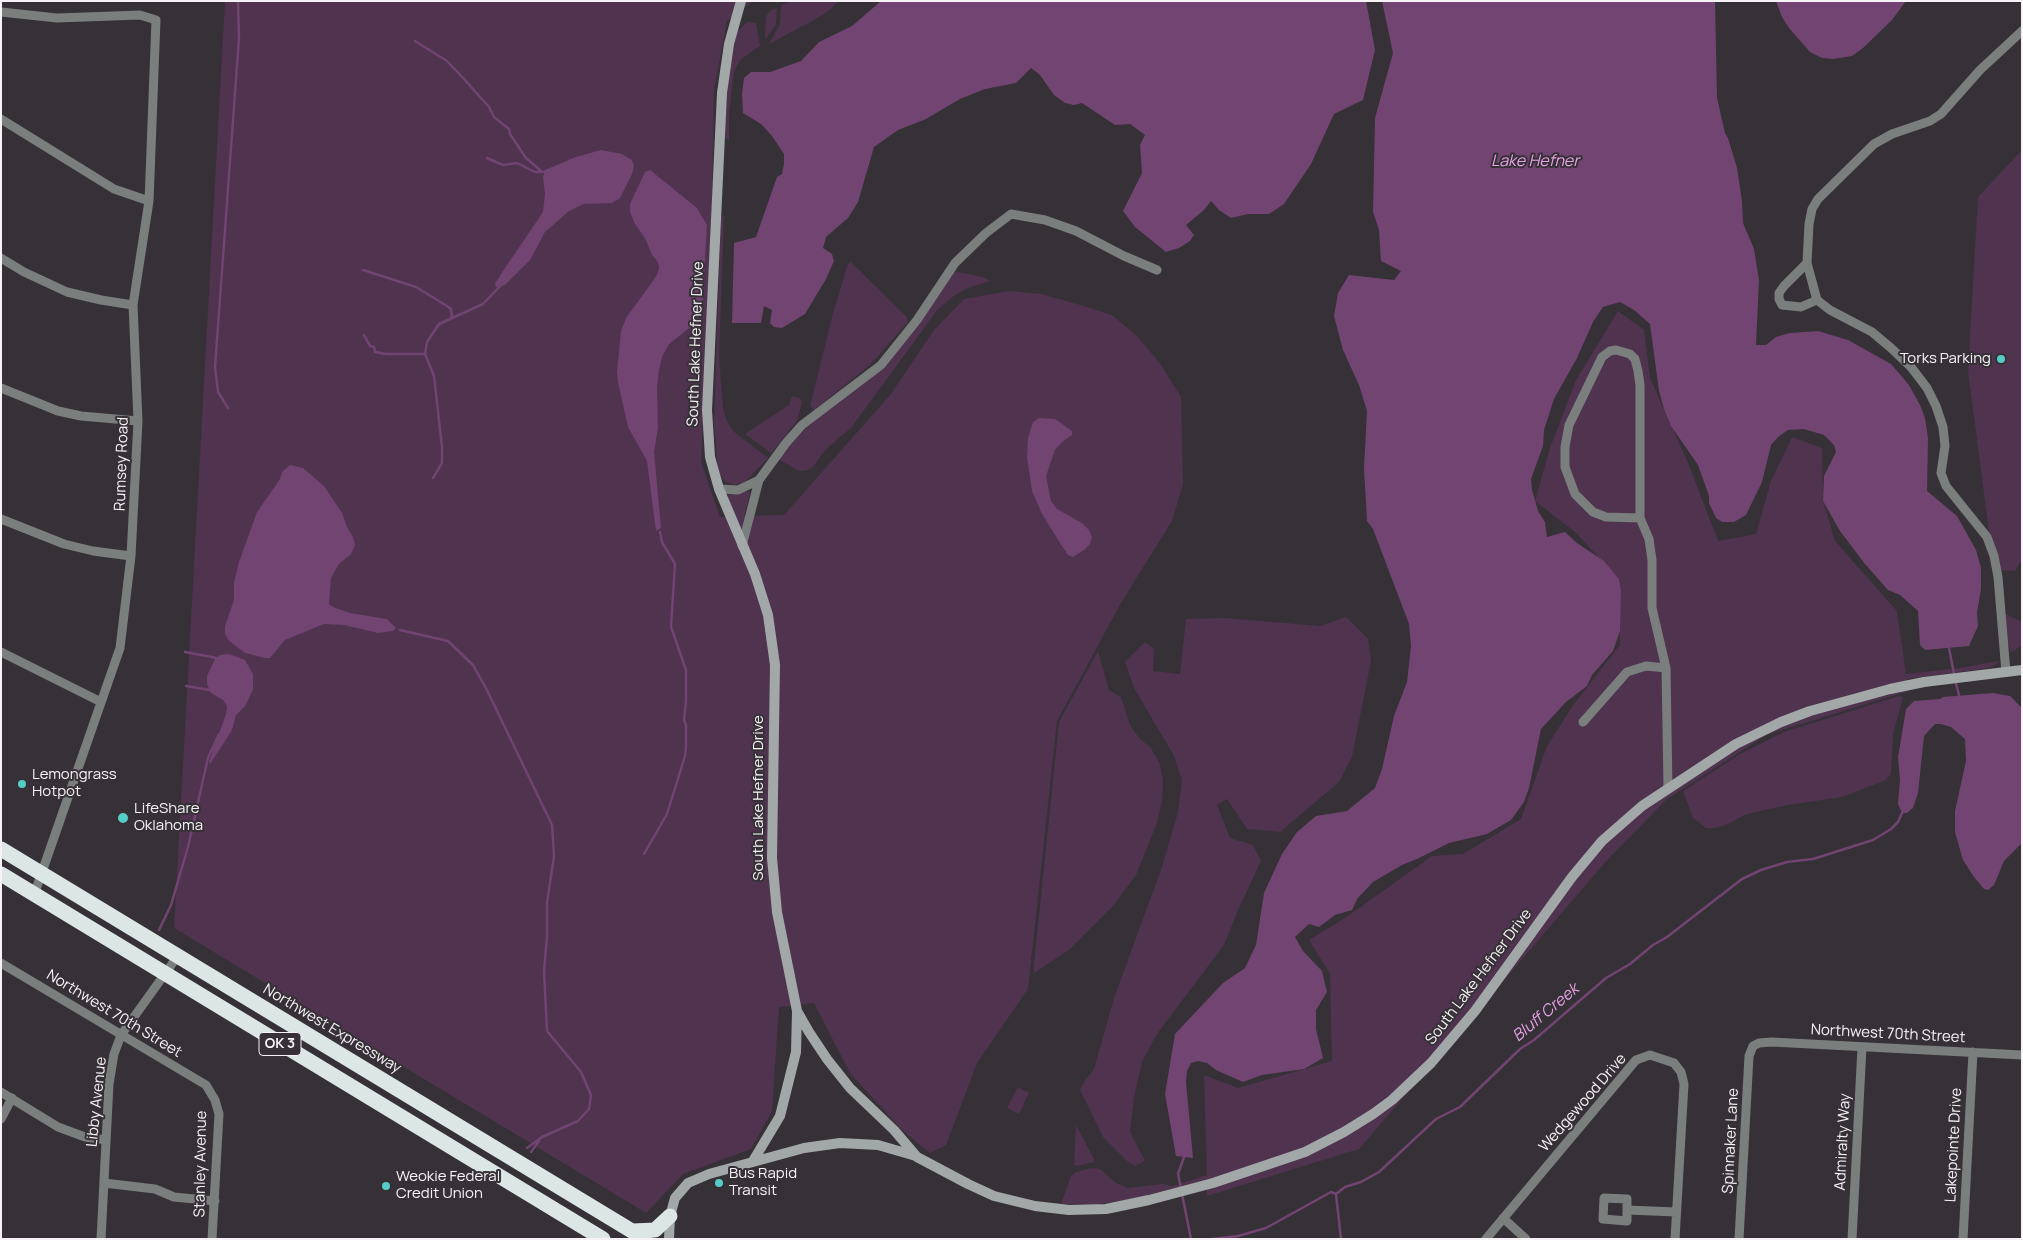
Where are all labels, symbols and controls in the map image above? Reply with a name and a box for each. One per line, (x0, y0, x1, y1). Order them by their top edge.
water label: Lake Hefner (1491, 152, 1579, 172)
street label: South Lake Hefner Drive (684, 261, 708, 427)
place label: Torks Parking (1900, 350, 1991, 368)
marker: Torks Parking (1995, 353, 2007, 365)
street label: Rumsey Road (111, 417, 133, 511)
street label: South Lake Hefner Drive (750, 715, 768, 881)
place label: Lemongrass Hotpot (32, 766, 117, 801)
marker: Lemongrass Hotpot (16, 778, 28, 790)
place label: LifeShare Oklahoma (134, 800, 203, 835)
marker: LifeShare Oklahoma (116, 811, 130, 825)
street label: South Lake Hefner Drive (1422, 906, 1536, 1048)
street label: Northwest 70th Street (43, 966, 185, 1062)
water label: Bluff Creek (1509, 980, 1583, 1046)
street label: Northwest Expressway (260, 981, 404, 1077)
street label: Northwest 70th Street (1810, 1021, 1966, 1047)
road number: OK 3 (259, 1032, 301, 1056)
street label: Wedgewood Drive (1536, 1050, 1630, 1156)
street label: Libby Avenue (83, 1056, 111, 1148)
street label: Lakepointe Drive (1942, 1087, 1966, 1203)
street label: Spinnaker Lane (1719, 1088, 1743, 1194)
street label: Admiralty Way (1831, 1093, 1855, 1191)
street label: Stanley Avenue (191, 1110, 211, 1218)
place label: Bus Rapid Transit (729, 1165, 797, 1200)
place label: Weokie Federal Credit Union (396, 1168, 500, 1203)
marker: Bus Rapid Transit (713, 1177, 725, 1189)
marker: Weokie Federal Credit Union (380, 1180, 392, 1192)

